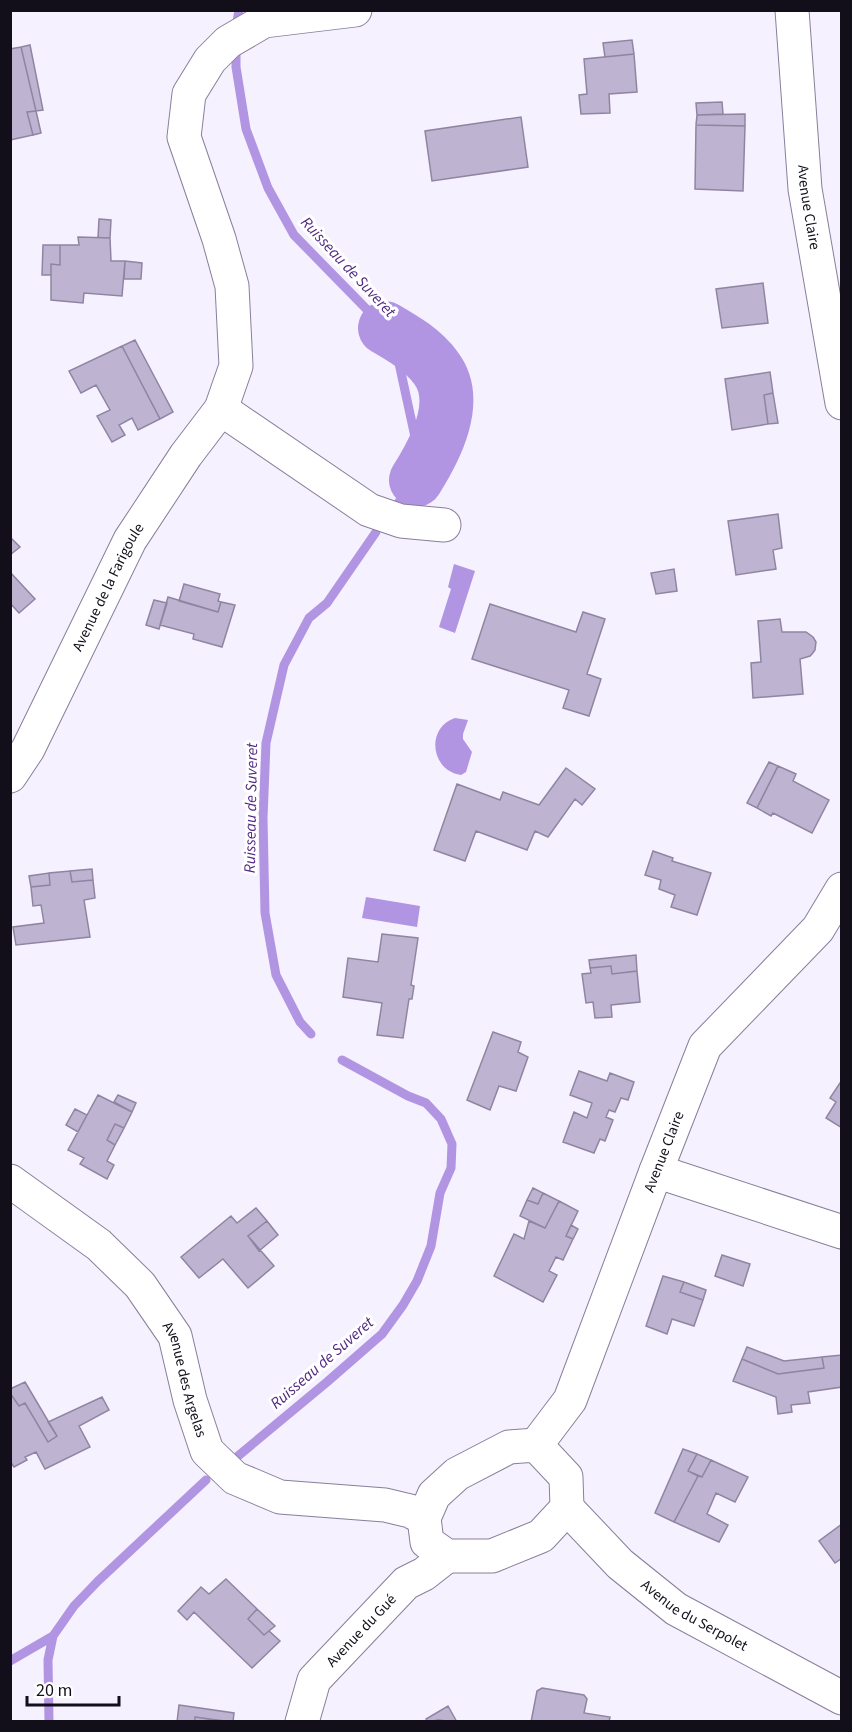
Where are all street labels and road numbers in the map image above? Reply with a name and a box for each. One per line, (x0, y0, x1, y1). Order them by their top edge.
street label: Avenue Claire (793, 164, 826, 251)
street label: Avenue de la Farigoule (67, 519, 149, 655)
street label: Avenue Claire (639, 1108, 689, 1195)
street label: Avenue des Argelas (157, 1317, 212, 1440)
street label: Avenue du Serpolet (637, 1574, 752, 1656)
street label: Avenue du Gué (321, 1589, 401, 1672)

